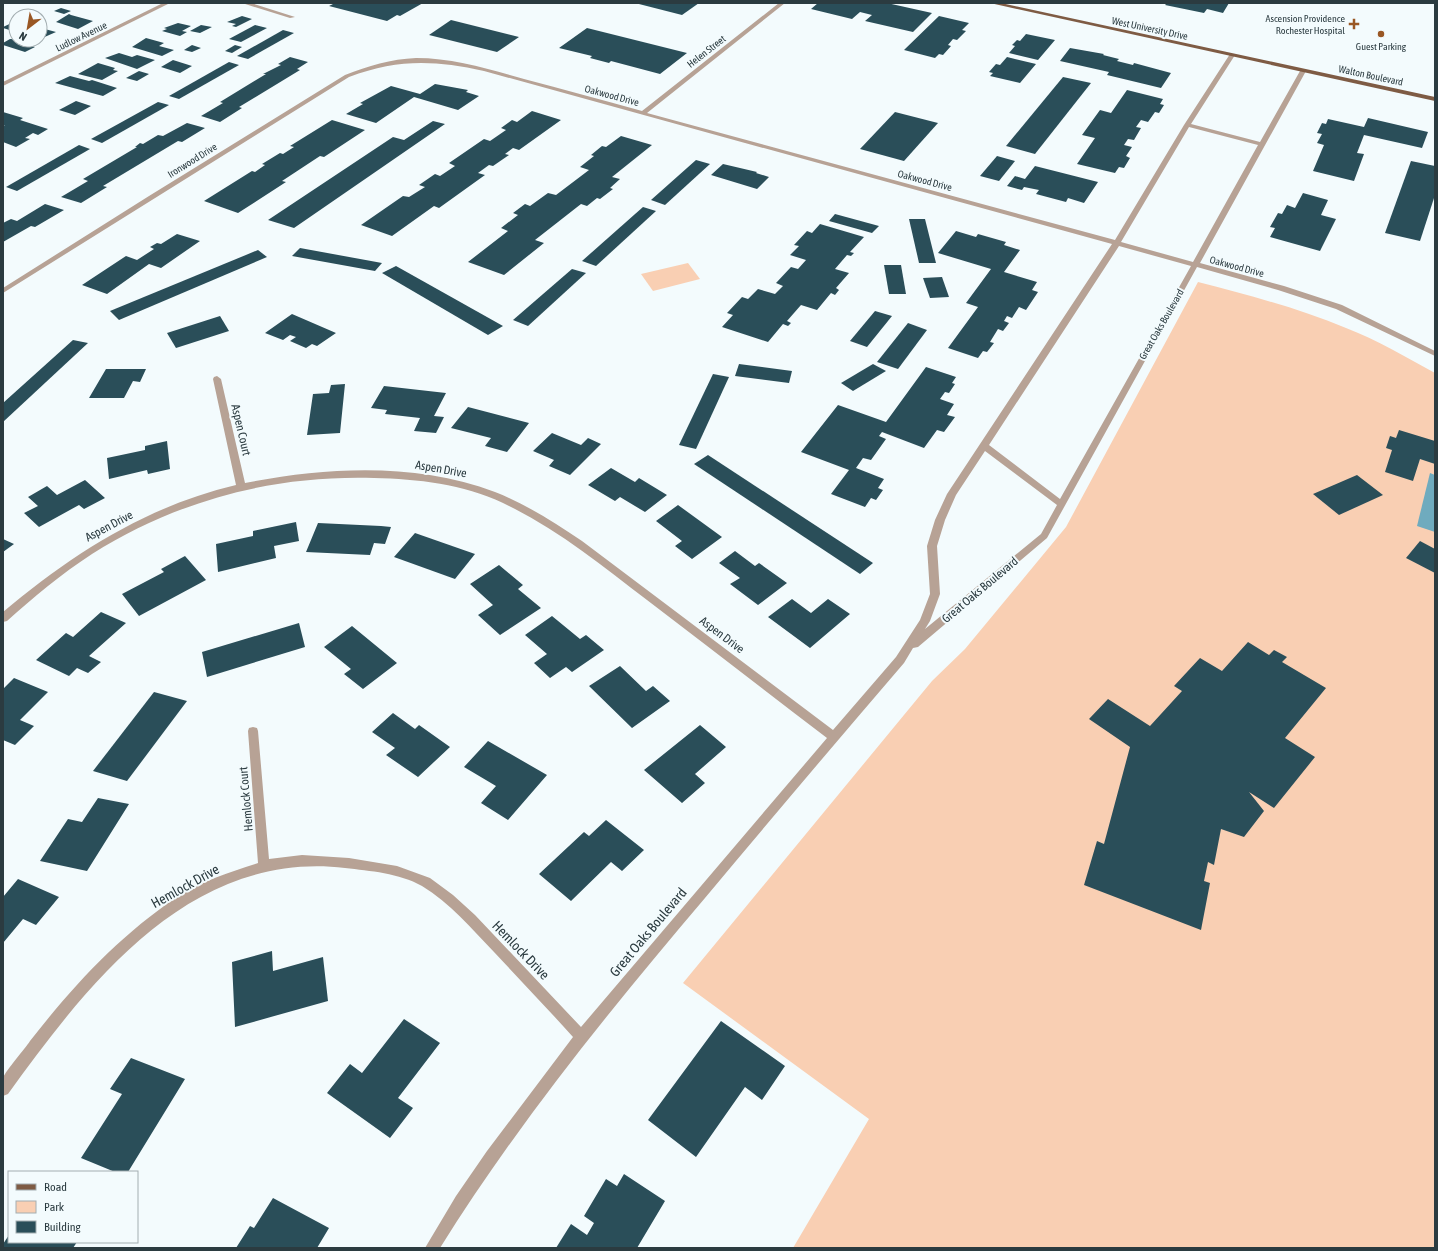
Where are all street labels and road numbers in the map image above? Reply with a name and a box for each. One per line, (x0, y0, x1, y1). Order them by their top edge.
street label: West University Drive (1111, 15, 1189, 42)
street label: Ludlow Avenue (54, 19, 109, 54)
street label: Helen Street (685, 33, 728, 70)
street label: Walton Boulevard (1338, 63, 1404, 88)
street label: Oakwood Drive (584, 83, 641, 108)
street label: Ironwood Drive (166, 141, 219, 180)
street label: Oakwood Drive (897, 168, 954, 193)
street label: Oakwood Drive (1209, 254, 1266, 279)
street label: Great Oaks Boulevard (1137, 287, 1186, 361)
street label: Aspen Court (228, 403, 254, 458)
street label: Aspen Drive (414, 458, 468, 480)
street label: Aspen Drive (83, 508, 135, 544)
street label: Great Oaks Boulevard (939, 554, 1021, 626)
street label: Aspen Drive (697, 614, 747, 656)
street label: Hemlock Court (236, 766, 256, 832)
street label: Hemlock Drive (148, 861, 222, 911)
street label: Great Oaks Boulevard (606, 884, 690, 980)
street label: Hemlock Drive (489, 917, 553, 983)

